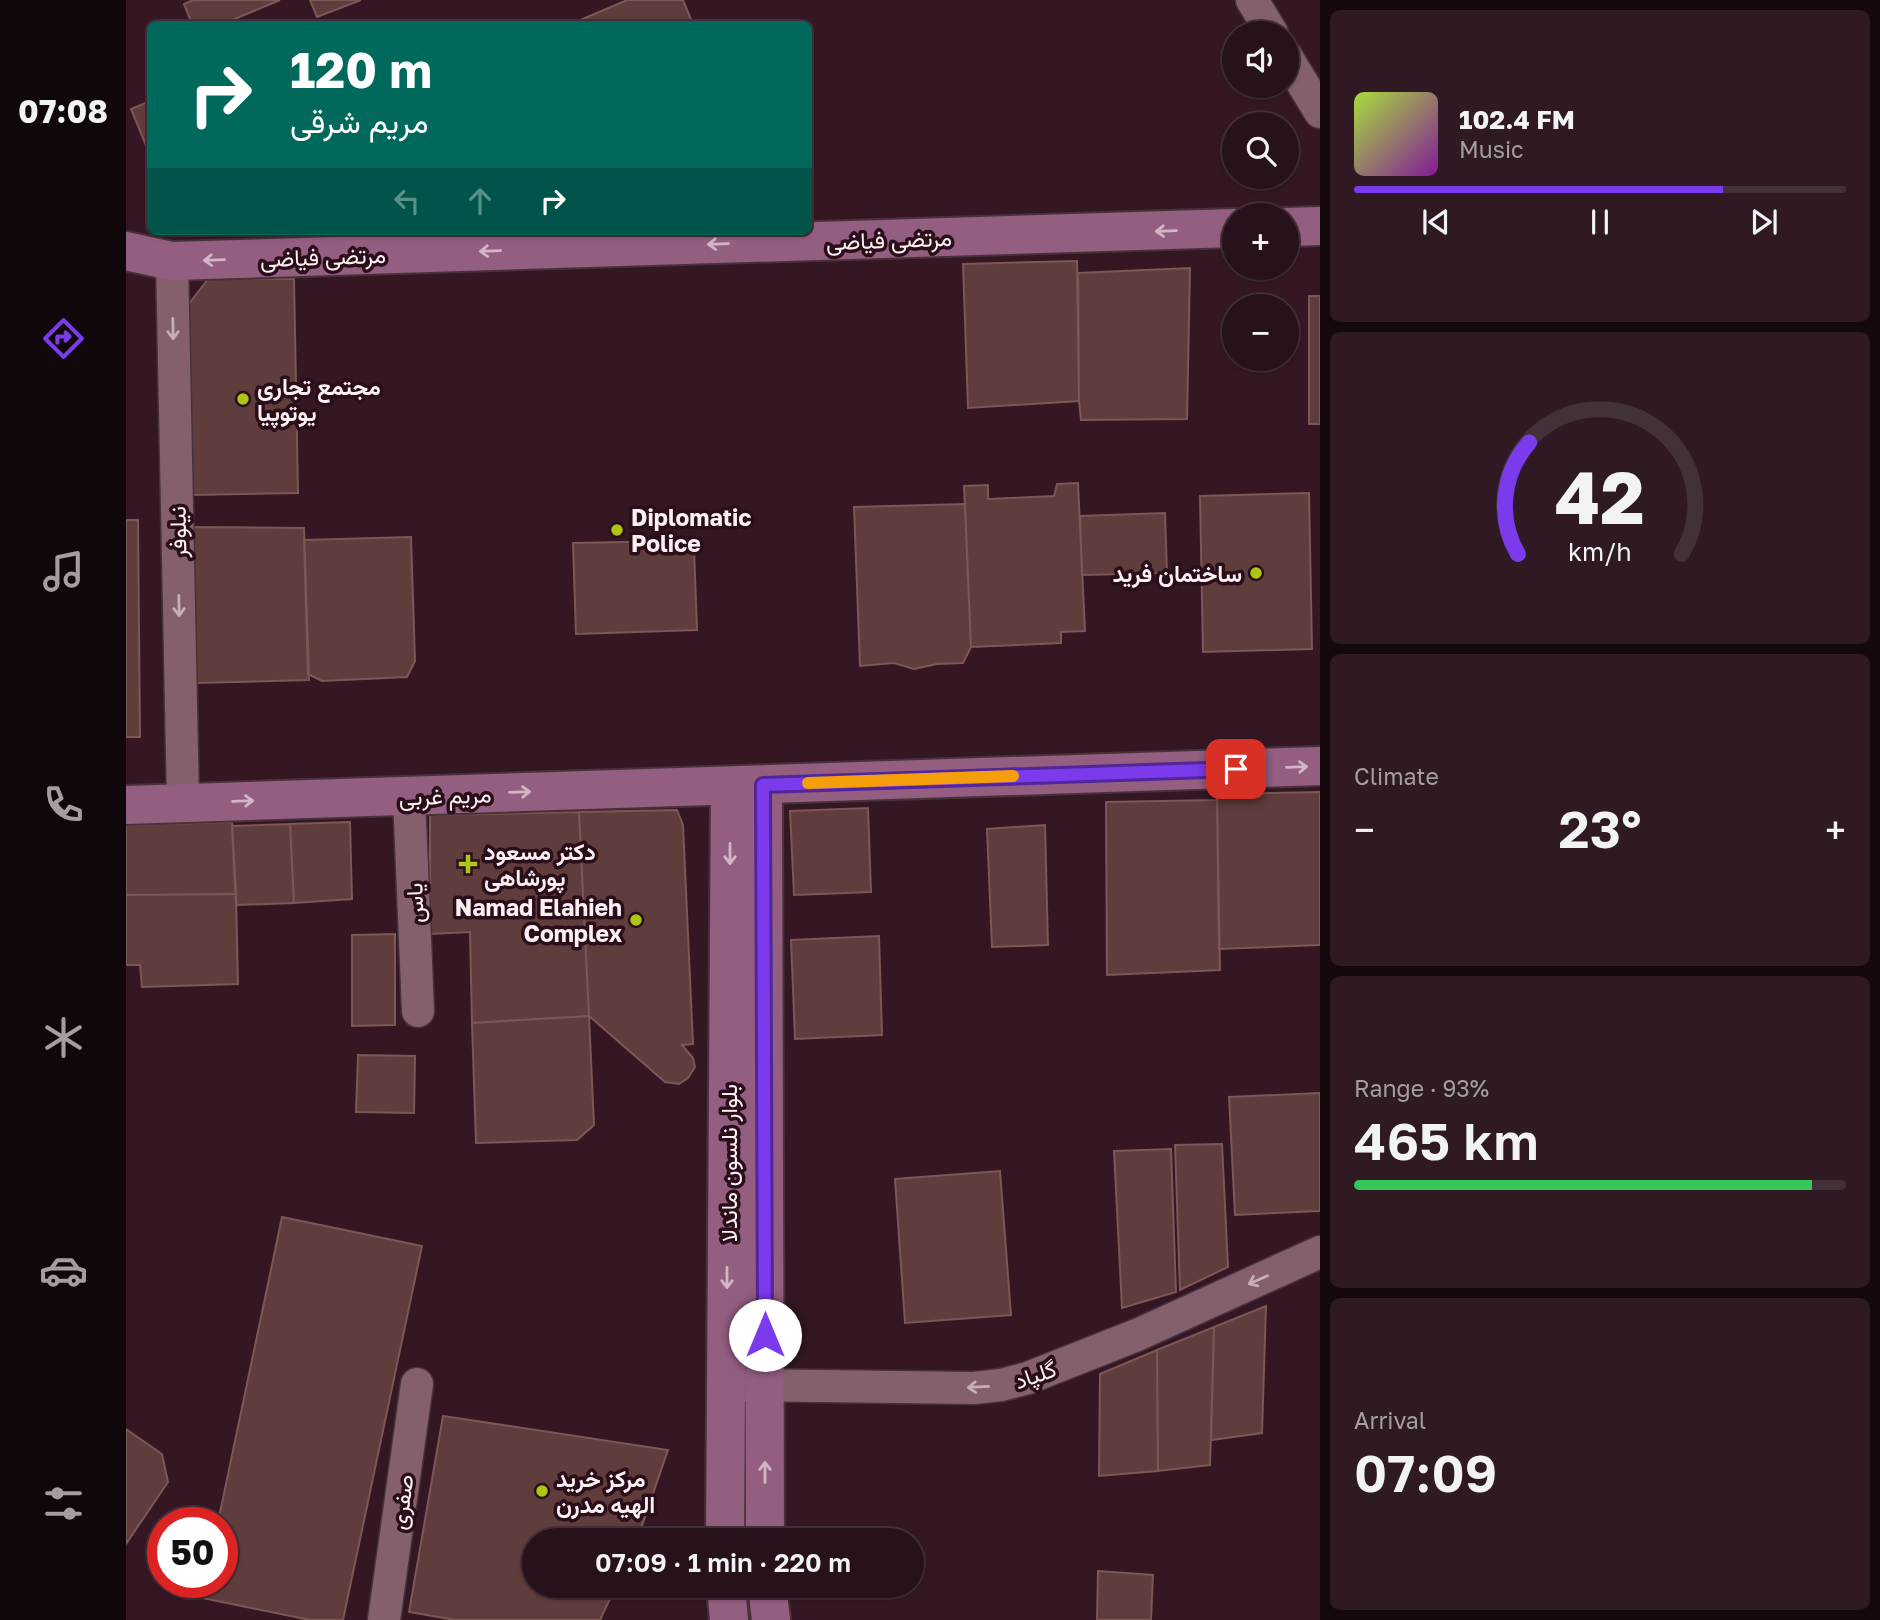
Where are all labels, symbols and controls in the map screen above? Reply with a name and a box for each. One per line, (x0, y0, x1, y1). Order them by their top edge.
map controls (1222, 21, 1299, 371)
button: sound (1222, 21, 1299, 98)
text: 120 m (290, 40, 432, 99)
icon: right (175, 49, 266, 140)
text: 07:08 (18, 92, 108, 130)
text: مریم شرقی (290, 102, 428, 140)
text: 102.4 FM (1459, 104, 1575, 135)
button: search (1222, 112, 1299, 189)
text: Music (1459, 135, 1524, 163)
icon: left (388, 182, 426, 220)
icon: ahead (461, 182, 499, 220)
icon: right (534, 182, 572, 220)
button: + (1222, 203, 1299, 280)
icon: previous (1417, 203, 1455, 241)
icon: pause (1581, 203, 1619, 241)
icon: next (1745, 203, 1783, 241)
street label: مرتضی فیاضی (825, 223, 953, 257)
one-way arrow (1154, 224, 1177, 237)
one-way arrow (706, 238, 729, 251)
street label: مرتضی فیاضی (259, 240, 387, 274)
one-way arrow (479, 245, 502, 258)
one-way arrow (203, 253, 226, 266)
button: − (1222, 294, 1299, 371)
icon: directions (39, 314, 88, 363)
one-way arrow (166, 317, 180, 340)
place label: مجتمع تجاری یوتوپیا (257, 372, 381, 429)
marker: مجتمع تجاری یوتوپیا (235, 391, 251, 407)
text: 42 (1555, 453, 1645, 540)
place label: Diplomatic Police (631, 503, 751, 557)
street label: نیلوفر (163, 506, 193, 559)
marker: Diplomatic Police (609, 522, 625, 538)
text: km/h (1568, 536, 1632, 567)
icon: music (39, 547, 88, 596)
place label: ساختمان فرید (1112, 559, 1242, 589)
marker: ساختمان فرید (1248, 565, 1264, 581)
one-way arrow (172, 594, 185, 617)
pin (1206, 739, 1266, 799)
icon: arrive (1217, 750, 1255, 788)
one-way arrow (1285, 761, 1308, 774)
text: Climate (1354, 762, 1439, 790)
street label: مریم غربی (398, 779, 492, 813)
icon: phone (39, 780, 88, 829)
one-way arrow (508, 786, 531, 799)
one-way arrow (231, 795, 254, 808)
text: 23° (1559, 797, 1641, 859)
text: − (1354, 807, 1375, 852)
text: + (1825, 807, 1846, 852)
place label: دکتر مسعود پورشاهی (484, 837, 596, 894)
one-way arrow (723, 842, 737, 865)
marker: دکتر مسعود پورشاهی (458, 854, 478, 874)
street label: یاس (399, 882, 430, 924)
place label: Namad Elahieh Complex (455, 893, 623, 947)
marker: Namad Elahieh Complex (628, 912, 644, 928)
icon: climate (39, 1013, 88, 1062)
text: Range · 93% (1354, 1074, 1489, 1102)
street label: بلوار نلسون ماندلا (714, 1084, 744, 1242)
text: 465 km (1354, 1109, 1539, 1171)
icon: car (39, 1246, 88, 1295)
one-way arrow (720, 1266, 734, 1289)
one-way arrow (1248, 1274, 1269, 1287)
position arrow (728, 1298, 802, 1372)
street label: گلپاد (1010, 1354, 1061, 1397)
one-way arrow (967, 1381, 990, 1394)
text: Arrival (1354, 1406, 1426, 1434)
text: 07:09 (1354, 1441, 1497, 1503)
one-way arrow (758, 1461, 772, 1484)
place label: مرکز خرید الهیه مدرن (556, 1464, 655, 1520)
street label: صفری (383, 1472, 421, 1532)
icon: filters (39, 1479, 88, 1528)
marker: مرکز خرید الهیه مدرن (534, 1483, 550, 1499)
speed limit sign: 50 (147, 1507, 238, 1598)
text: 07:09 · 1 min · 220 m (595, 1547, 851, 1578)

